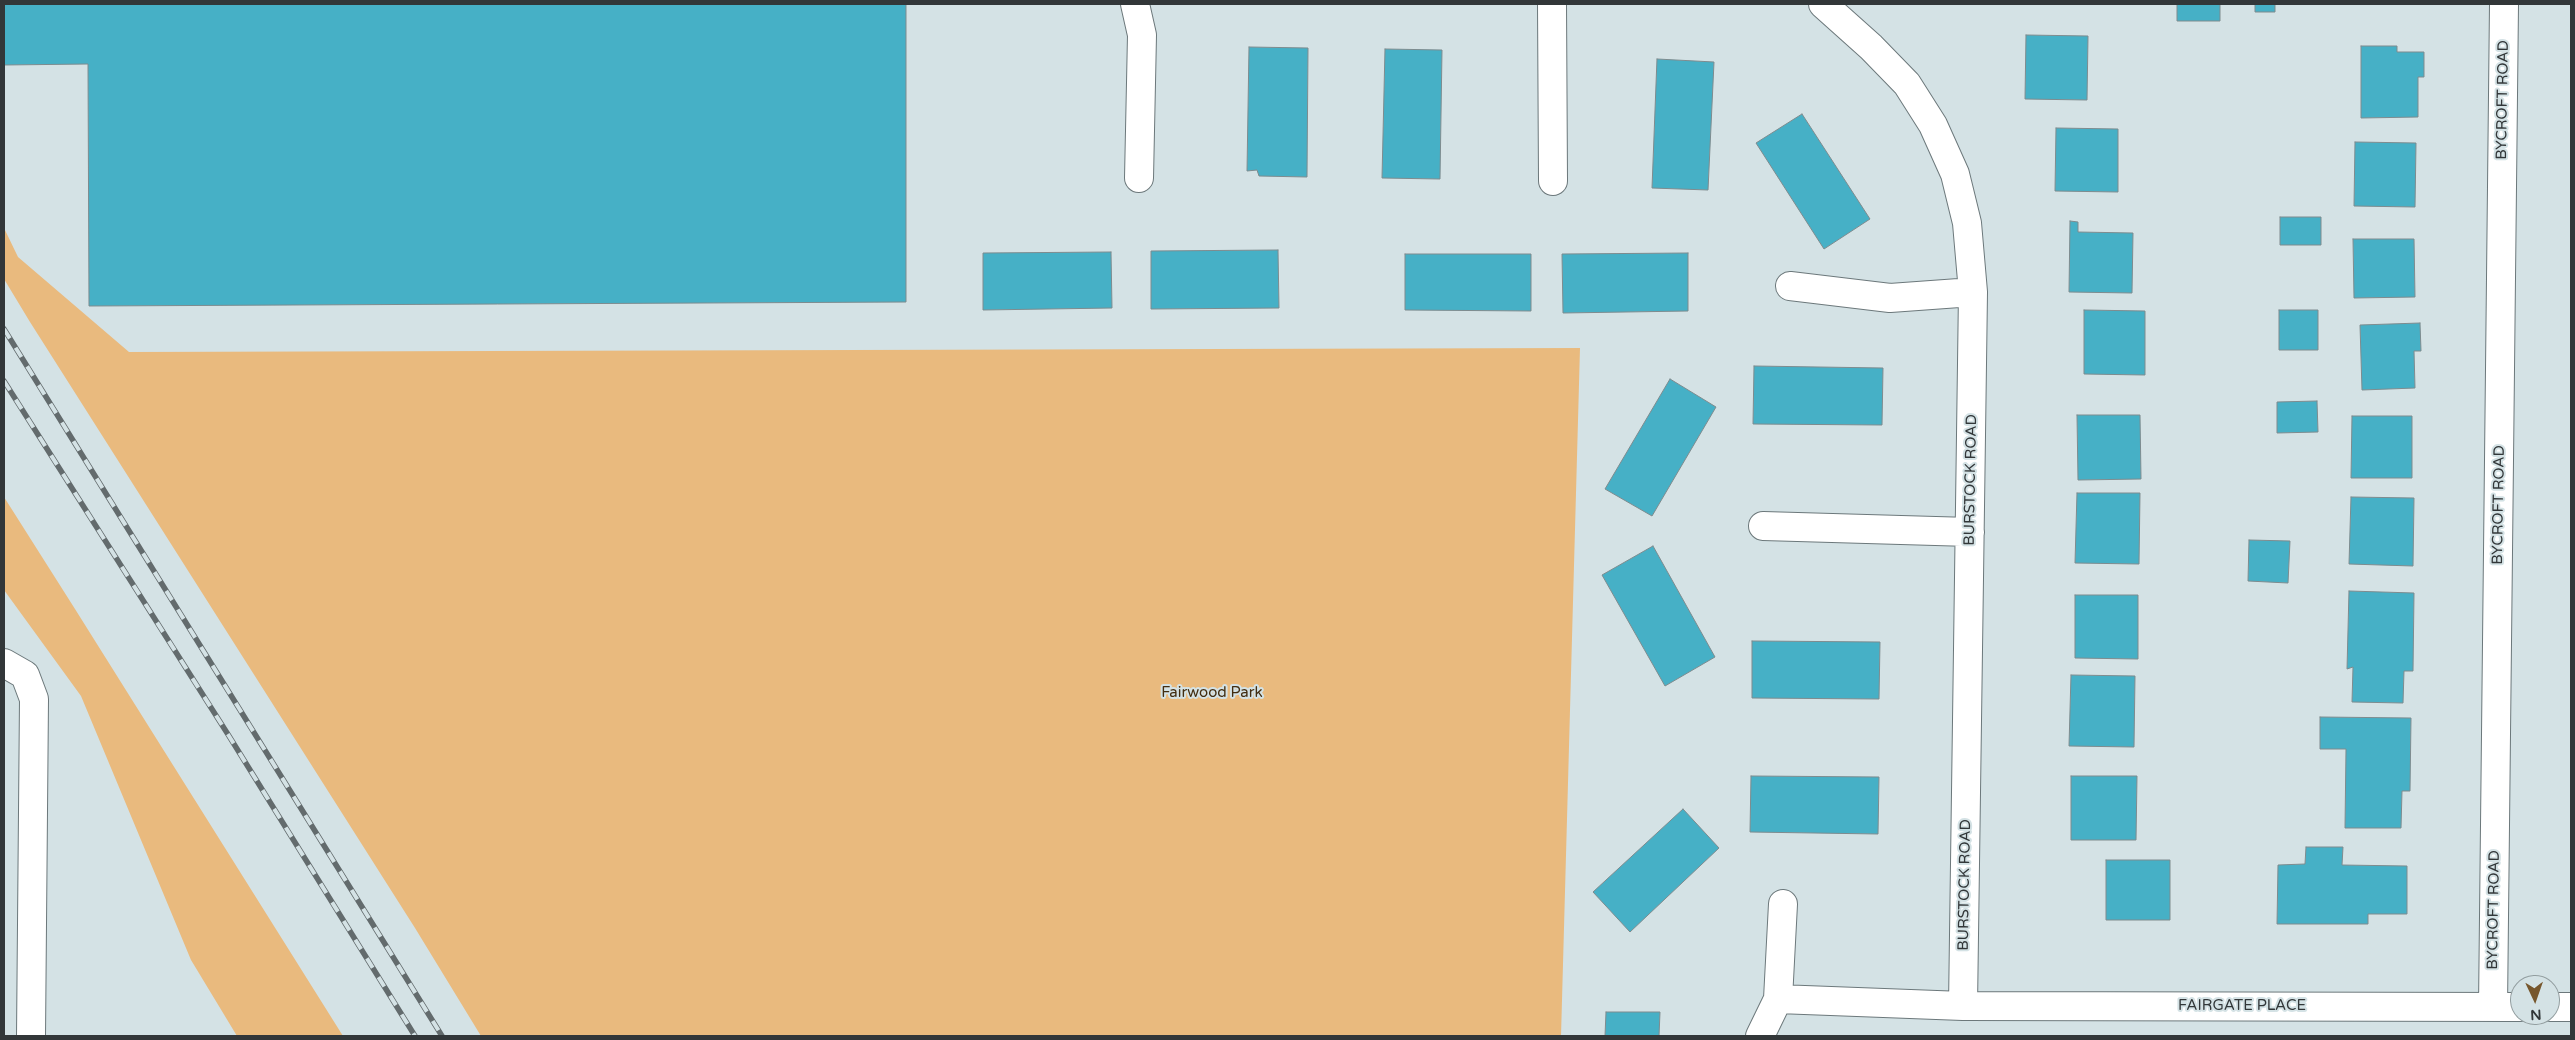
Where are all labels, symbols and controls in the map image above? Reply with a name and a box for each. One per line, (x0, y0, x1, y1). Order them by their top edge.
street label: BYCROFT ROAD (2493, 40, 2513, 160)
street label: BURSTOCK ROAD (1961, 414, 1981, 546)
street label: BYCROFT ROAD (2489, 445, 2509, 565)
park label: Fairwood Park (1161, 684, 1263, 702)
street label: BURSTOCK ROAD (1955, 819, 1975, 951)
street label: BYCROFT ROAD (2484, 850, 2504, 970)
north arrow (2510, 975, 2560, 1025)
street label: FAIRGATE PLACE (2178, 997, 2306, 1015)
text: N (2530, 1006, 2542, 1023)

